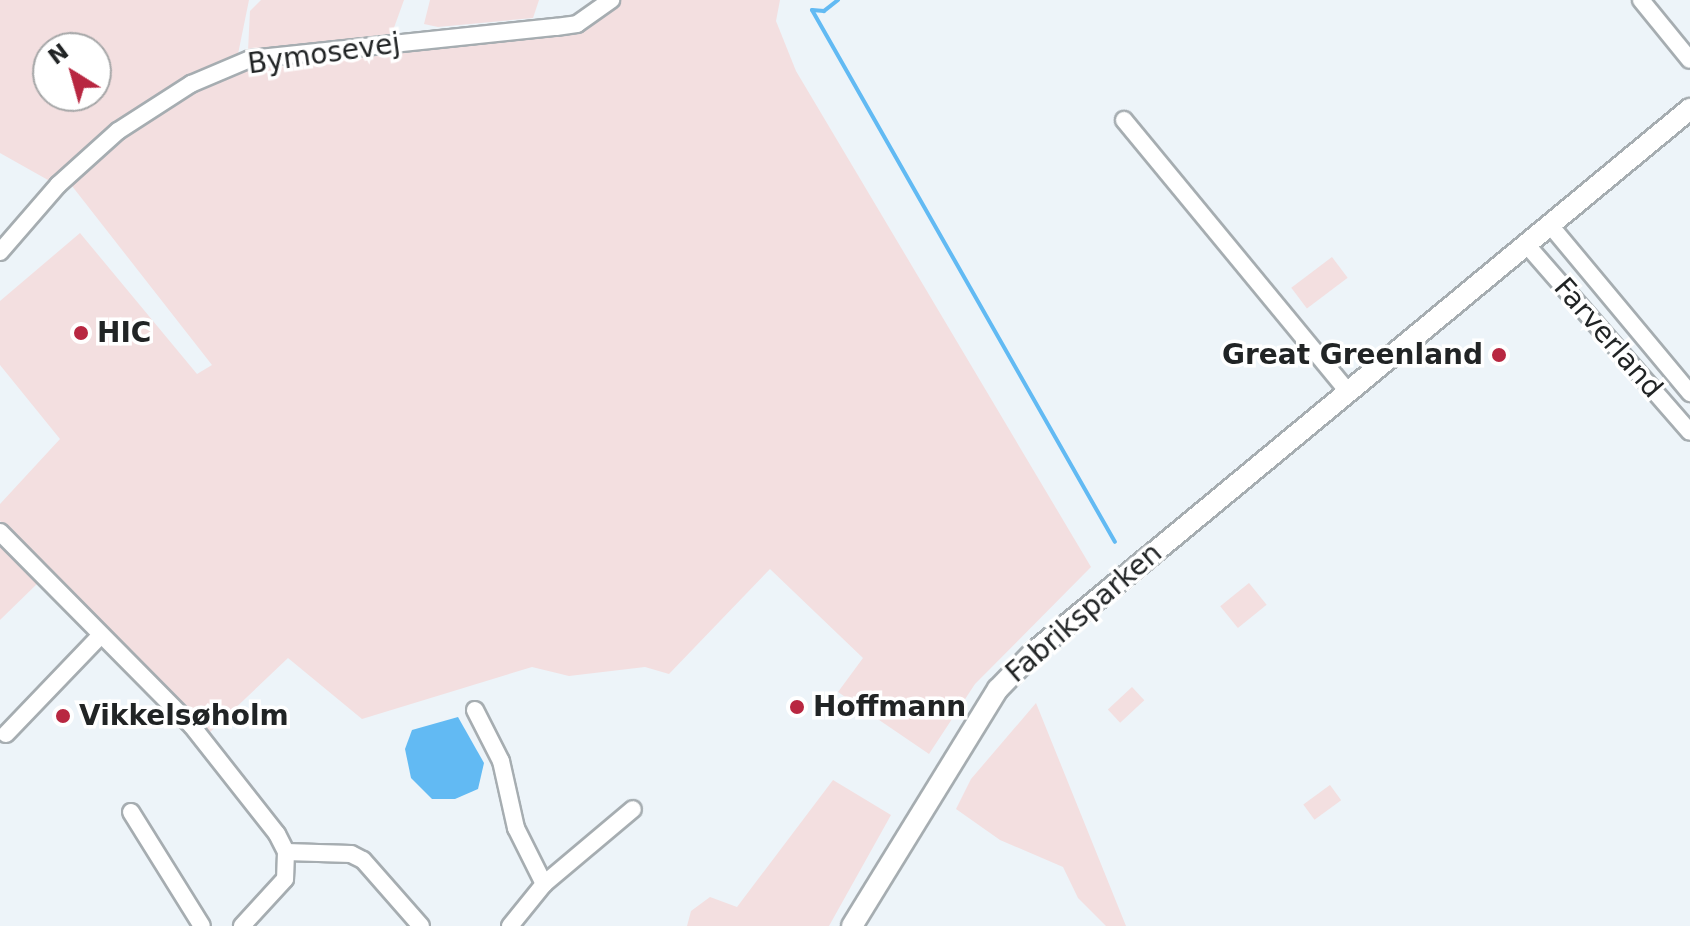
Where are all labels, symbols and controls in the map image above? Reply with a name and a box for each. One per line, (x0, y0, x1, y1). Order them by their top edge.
street label: Bymosevej (246, 27, 402, 81)
north arrow (32, 32, 112, 112)
text: N (44, 39, 73, 70)
street label: Farverland (1547, 271, 1669, 405)
place label: HIC (97, 316, 151, 350)
marker: HIC (72, 324, 90, 342)
place label: Great Greenland (1222, 338, 1483, 372)
marker: Great Greenland (1490, 346, 1508, 364)
street label: Fabriksparken (999, 536, 1169, 690)
place label: Hoffmann (813, 690, 966, 724)
marker: Hoffmann (788, 698, 806, 716)
place label: Vikkelsøholm (79, 699, 289, 733)
marker: Vikkelsøholm (54, 707, 72, 725)

